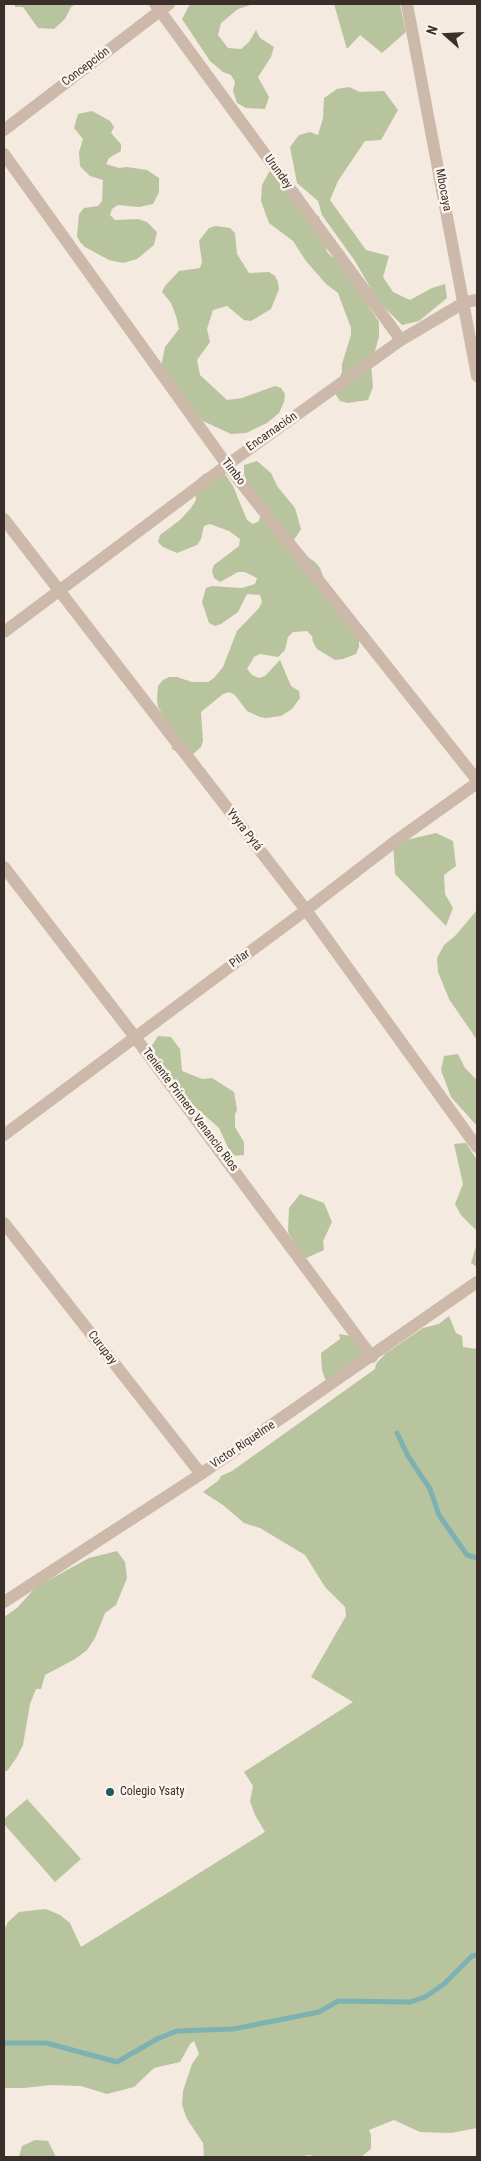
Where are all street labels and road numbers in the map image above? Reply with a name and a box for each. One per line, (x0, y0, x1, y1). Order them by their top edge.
street label: Concepción (59, 44, 113, 90)
street label: Urundey (261, 152, 295, 192)
street label: Mbocaya (432, 168, 454, 212)
street label: Encarnación (244, 409, 300, 455)
street label: Timbo (218, 456, 248, 488)
street label: Yvyra Pytá (223, 806, 265, 854)
street label: Pilar (227, 947, 253, 971)
street label: Teniente Primero Venancio Rios (139, 1046, 241, 1174)
street label: Curupay (84, 1328, 120, 1368)
street label: Victor Riquelme (208, 1418, 278, 1472)

